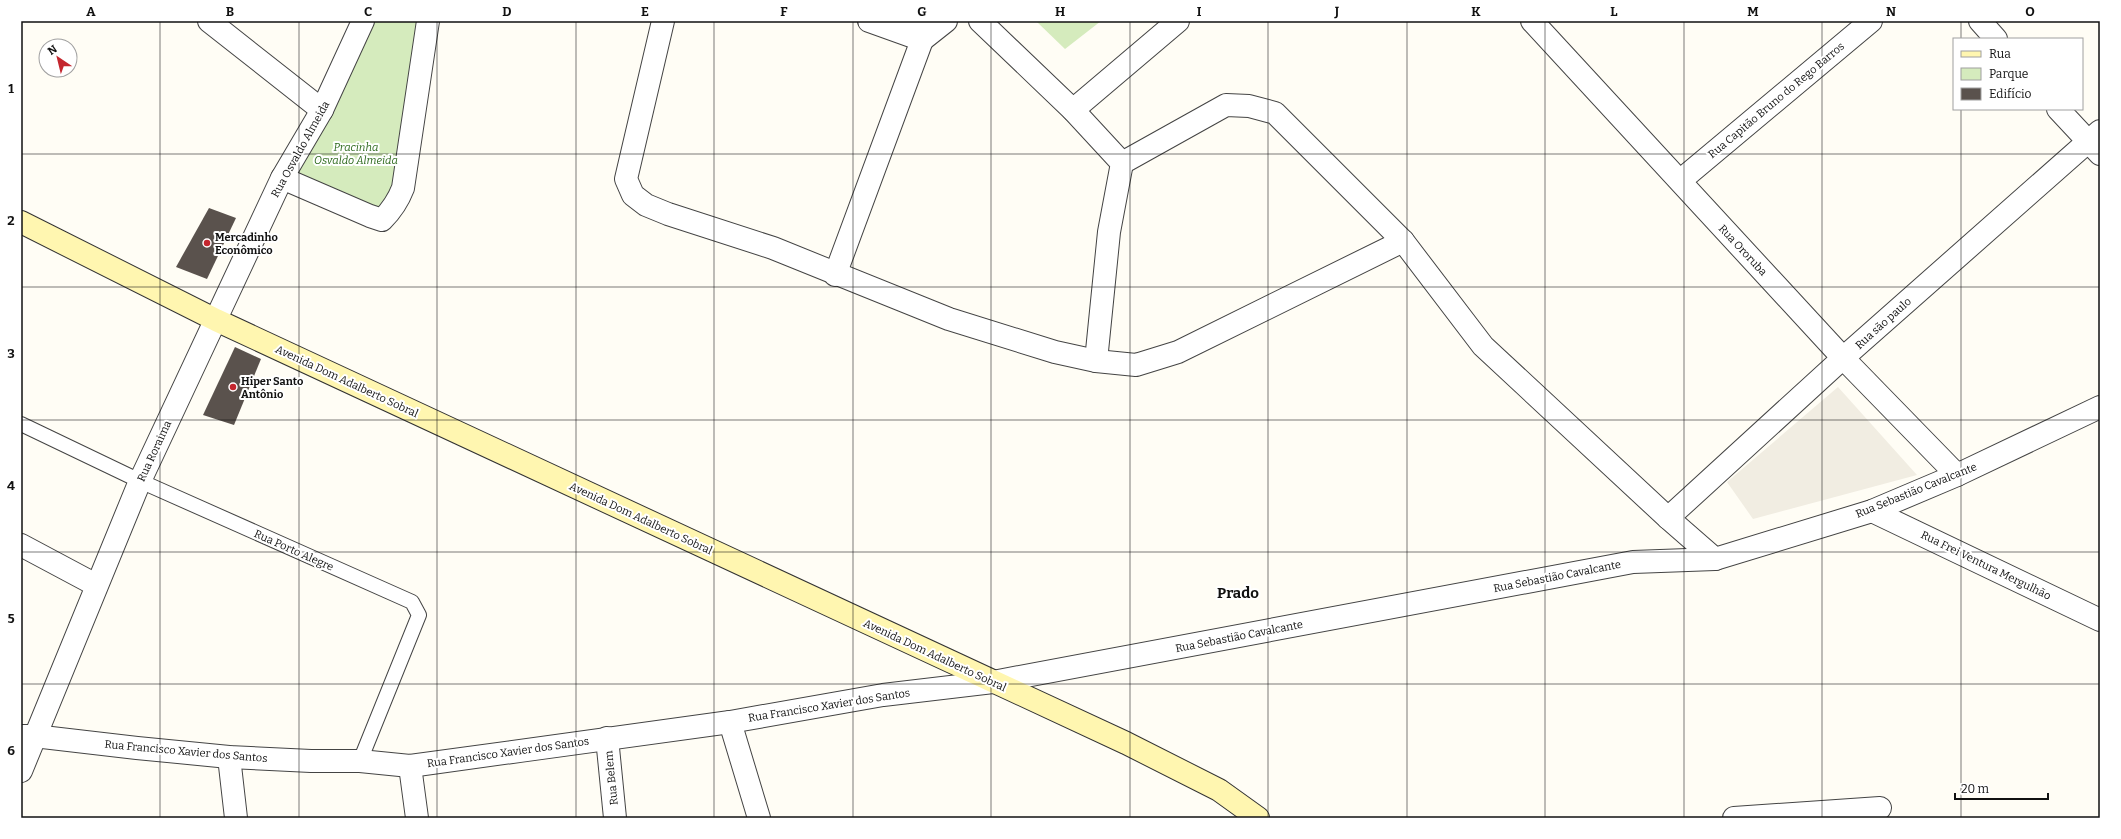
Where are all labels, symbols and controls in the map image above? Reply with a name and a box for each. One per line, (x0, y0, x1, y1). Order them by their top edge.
text: A (86, 4, 96, 19)
text: B (226, 4, 234, 19)
text: C (364, 4, 372, 19)
text: D (502, 4, 512, 19)
text: E (641, 4, 649, 19)
text: F (780, 4, 788, 19)
text: G (917, 4, 927, 19)
text: H (1055, 4, 1065, 19)
text: I (1197, 4, 1202, 19)
text: J (1334, 4, 1340, 19)
text: K (1471, 4, 1481, 19)
text: L (1610, 4, 1618, 19)
text: M (1747, 4, 1759, 19)
text: N (1886, 4, 1896, 19)
text: O (2025, 4, 2035, 19)
north arrow (38, 38, 78, 78)
legend (1953, 38, 2083, 110)
street label: Rua Capitão Bruno do Rego Barros (1706, 40, 1847, 161)
text: N (45, 42, 60, 58)
text: Rua (1989, 47, 2011, 61)
text: Parque (1989, 67, 2028, 81)
text: 1 (8, 81, 14, 96)
text: Edifício (1989, 87, 2031, 101)
street label: Rua Osvaldo Almeida (269, 99, 332, 200)
park label: Pracinha Osvaldo Almeida (314, 141, 398, 167)
text: 2 (7, 213, 15, 228)
street label: Rua Ororuba (1716, 222, 1770, 279)
place label: Mercadinho Econômico (215, 231, 278, 257)
marker: Mercadinho Econômico (202, 238, 212, 248)
street label: Rua são paulo (1853, 295, 1914, 352)
street label: Avenida Dom Adalberto Sobral (273, 343, 420, 420)
text: 3 (7, 346, 15, 361)
place label: Hiper Santo Antônio (241, 375, 303, 401)
marker: Hiper Santo Antônio (228, 382, 238, 392)
street label: Rua Roraima (135, 419, 174, 484)
street label: Rua Sebastião Cavalcante (1854, 460, 1979, 521)
text: 4 (7, 478, 15, 493)
street label: Avenida Dom Adalberto Sobral (567, 480, 714, 557)
street label: Rua Porto Alegre (252, 527, 335, 574)
street label: Rua Frei Ventura Mergulhão (1919, 528, 2053, 603)
street label: Rua Sebastião Cavalcante (1492, 558, 1622, 595)
district label: Prado (1217, 584, 1259, 602)
text: 5 (7, 611, 15, 626)
street label: Avenida Dom Adalberto Sobral (861, 617, 1008, 694)
street label: Rua Sebastião Cavalcante (1174, 618, 1304, 655)
street label: Rua Francisco Xavier dos Santos (747, 686, 911, 725)
street label: Rua Francisco Xavier dos Santos (426, 735, 590, 770)
street label: Rua Francisco Xavier dos Santos (104, 738, 268, 765)
text: 6 (7, 743, 15, 758)
street label: Rua Belem (602, 750, 621, 806)
scale bar (1955, 775, 2048, 801)
text: 20 m (1961, 782, 1990, 796)

